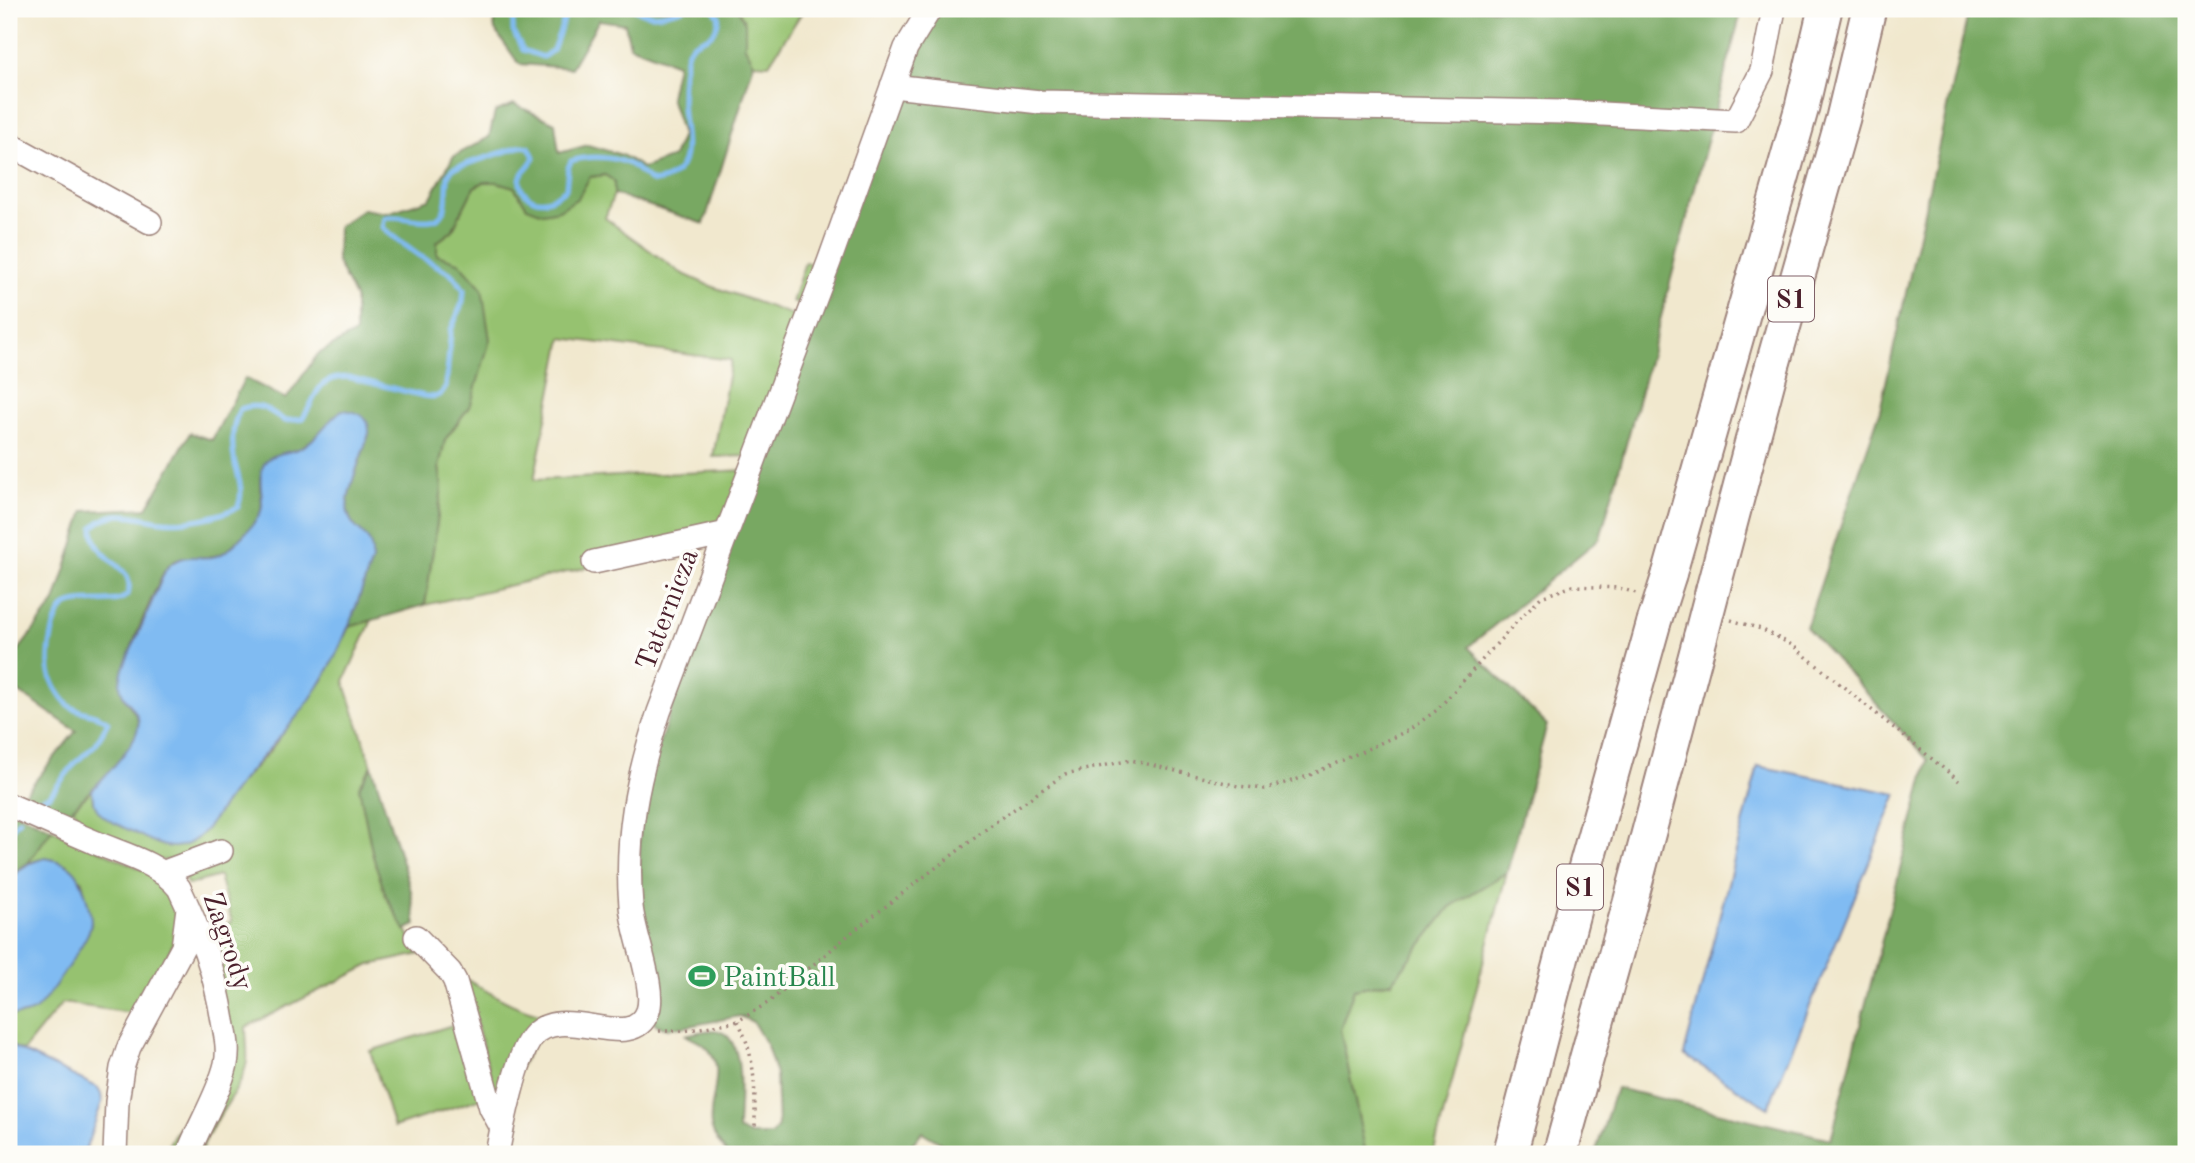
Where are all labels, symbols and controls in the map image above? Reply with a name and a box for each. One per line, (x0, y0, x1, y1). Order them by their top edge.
road number: S1 (1768, 276, 1814, 322)
street label: Taternicza (633, 545, 705, 675)
road number: S1 (1557, 864, 1603, 909)
street label: Zagrody (196, 889, 256, 995)
sports icon: PaintBall (687, 961, 717, 991)
place label: PaintBall (723, 965, 835, 993)

